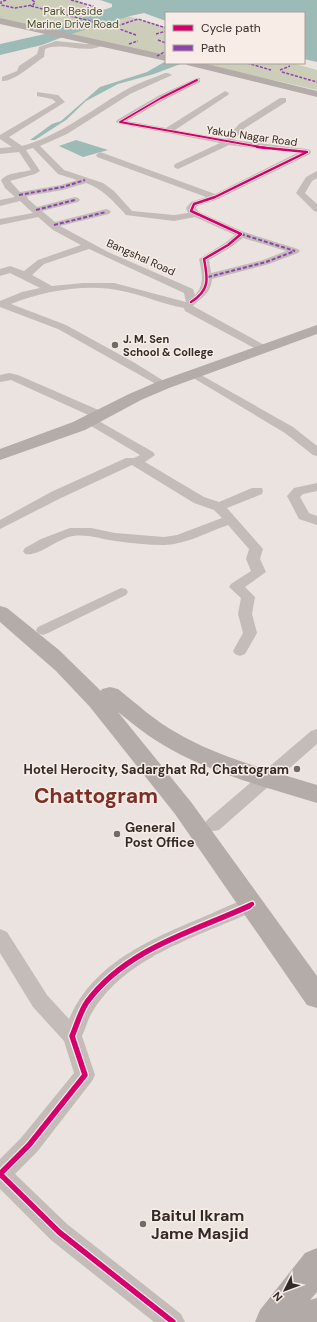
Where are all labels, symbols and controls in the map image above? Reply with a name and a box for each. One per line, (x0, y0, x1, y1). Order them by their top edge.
park label: Park Beside Marine Drive Road (27, 4, 119, 31)
legend (165, 12, 305, 64)
text: Cycle path (201, 20, 261, 36)
text: Path (201, 40, 226, 56)
street label: Yakub Nagar Road (206, 123, 298, 149)
street label: Bangshal Road (104, 236, 178, 278)
place label: J. M. Sen School & College (123, 332, 214, 359)
marker: J. M. Sen School & College (110, 340, 120, 350)
place label: Hotel Herocity, Sadarghat Rd, Chattogram (24, 761, 289, 778)
marker: Hotel Herocity, Sadarghat Rd, Chattogram (292, 764, 302, 774)
district label: Chattogram (34, 782, 158, 810)
place label: General Post Office (125, 819, 195, 851)
marker: General Post Office (112, 829, 122, 839)
place label: Baitul Ikram Jame Masjid (151, 1205, 249, 1244)
marker: Baitul Ikram Jame Masjid (138, 1219, 148, 1229)
north arrow (265, 1270, 305, 1310)
text: N (270, 1289, 285, 1304)

